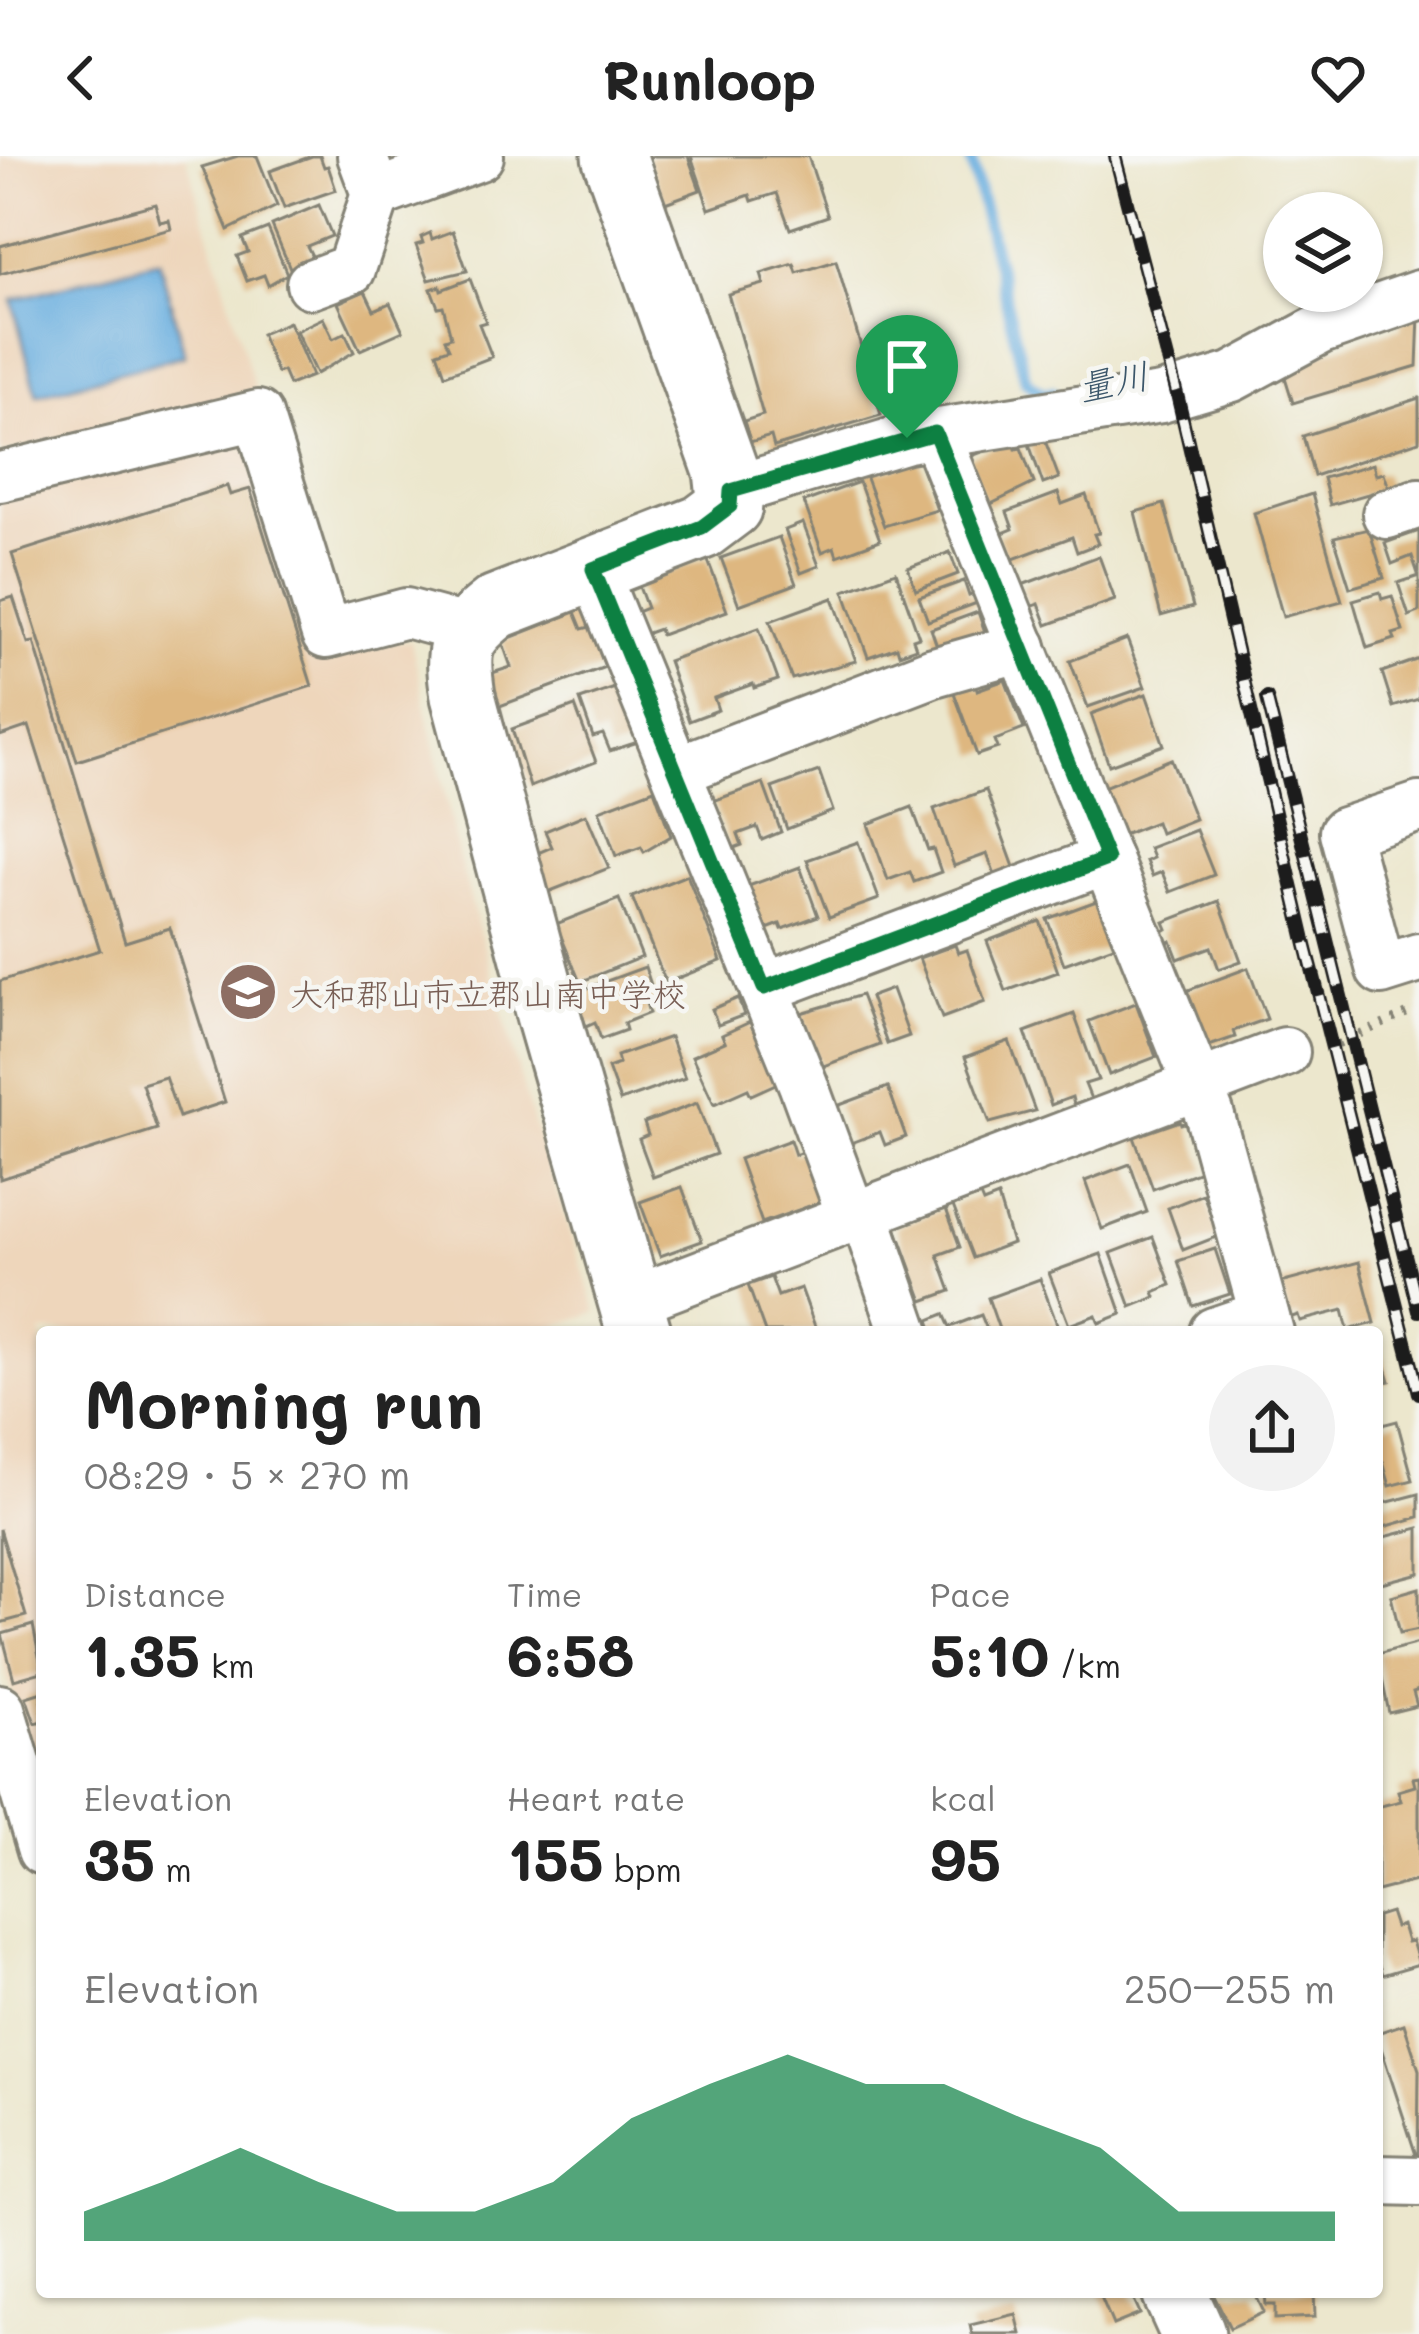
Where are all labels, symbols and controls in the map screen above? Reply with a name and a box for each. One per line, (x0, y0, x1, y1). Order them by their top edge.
text: Runloop (603, 43, 816, 114)
icon: back (48, 45, 114, 111)
icon: heart (1305, 45, 1371, 111)
map controls (1263, 192, 1383, 312)
button: layers (1263, 192, 1383, 312)
pin (856, 315, 958, 438)
icon: arrive (874, 333, 940, 399)
water label: 量川 (1073, 350, 1153, 410)
school or university icon: 大和郡山市立郡山南中学校 (217, 961, 279, 1023)
place label: 大和郡山市立郡山南中学校 (290, 971, 686, 1014)
text: Morning run (84, 1360, 483, 1446)
button: share (1209, 1365, 1335, 1491)
text: 08:29 · 5 × 270 m (84, 1448, 410, 1499)
text: Distance (84, 1572, 226, 1615)
text: Time (507, 1572, 582, 1615)
text: Pace (930, 1572, 1011, 1615)
text: 1.35 (84, 1615, 200, 1693)
text: 6:58 (507, 1615, 635, 1693)
text: 5:10 (930, 1615, 1049, 1693)
text: km (200, 1643, 255, 1686)
text: /km (1049, 1643, 1121, 1686)
text: Elevation (84, 1776, 232, 1819)
text: Heart rate (507, 1776, 685, 1819)
text: kcal (930, 1776, 996, 1819)
text: 35 (84, 1819, 155, 1897)
text: 155 (507, 1819, 604, 1897)
text: 95 (930, 1819, 1001, 1897)
text: m (155, 1847, 192, 1890)
text: bpm (604, 1847, 682, 1890)
text: Elevation (84, 1962, 259, 2013)
text: 250–255 m (1124, 1962, 1335, 2013)

